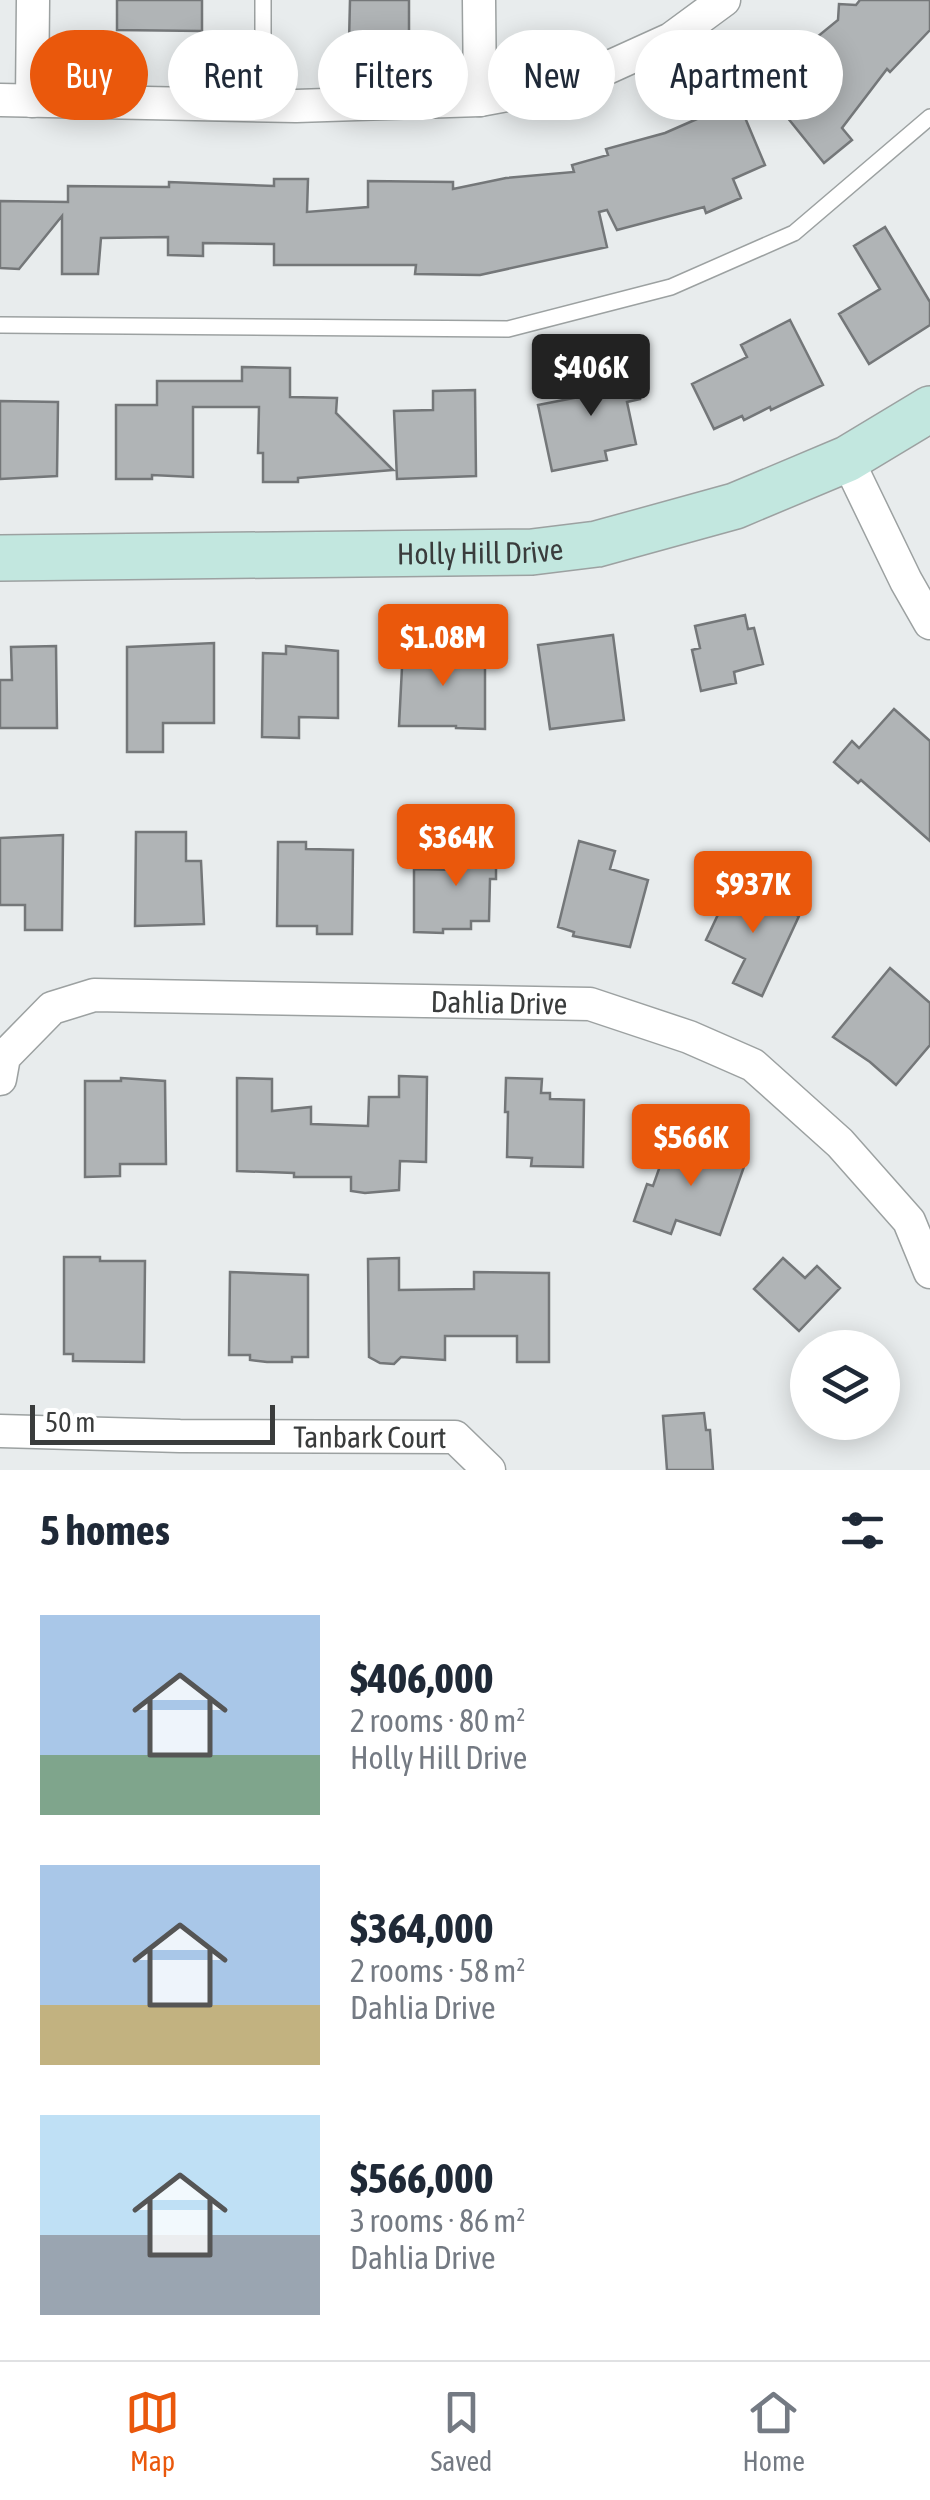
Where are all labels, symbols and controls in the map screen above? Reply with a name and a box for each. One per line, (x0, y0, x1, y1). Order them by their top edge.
chip: Buy (30, 30, 148, 120)
chip: Rent (168, 30, 298, 120)
chip: Filters (318, 30, 468, 120)
chip: New (488, 30, 615, 120)
chip: Apartment (635, 30, 843, 120)
pin: $406K (521, 334, 661, 419)
text: $406K (554, 348, 628, 385)
street label: Holly Hill Drive (397, 531, 565, 571)
pin: $1.08M (362, 604, 524, 689)
text: $1.08M (400, 618, 486, 655)
pin: $364K (386, 804, 526, 889)
text: $364K (419, 818, 493, 855)
pin: $937K (683, 851, 823, 936)
text: $937K (716, 865, 790, 902)
street label: Dahlia Drive (430, 984, 568, 1021)
pin: $566K (621, 1104, 761, 1189)
text: $566K (654, 1118, 728, 1155)
map controls (790, 1330, 900, 1440)
button: layers (790, 1330, 900, 1440)
scale bar (30, 1400, 275, 1444)
text: 50 m (45, 1406, 95, 1438)
street label: Tanbark Court (293, 1419, 447, 1454)
icon: filters (835, 1503, 890, 1558)
text: 5 homes (40, 1506, 170, 1554)
text: $406,000 (350, 1654, 494, 1702)
icon: home (120, 1655, 240, 1775)
text: 2 rooms · 80 m² (350, 1702, 525, 1739)
text: Holly Hill Drive (350, 1739, 527, 1776)
text: $364,000 (350, 1904, 494, 1952)
icon: home (120, 1905, 240, 2025)
text: 2 rooms · 58 m² (350, 1952, 525, 1989)
text: Dahlia Drive (350, 1989, 496, 2026)
text: $566,000 (350, 2154, 494, 2202)
icon: home (120, 2155, 240, 2275)
text: 3 rooms · 86 m² (350, 2202, 525, 2239)
text: Dahlia Drive (350, 2239, 496, 2276)
tab: Map (125, 2385, 180, 2477)
tab: Saved (430, 2385, 492, 2477)
tab: Home (743, 2385, 805, 2477)

